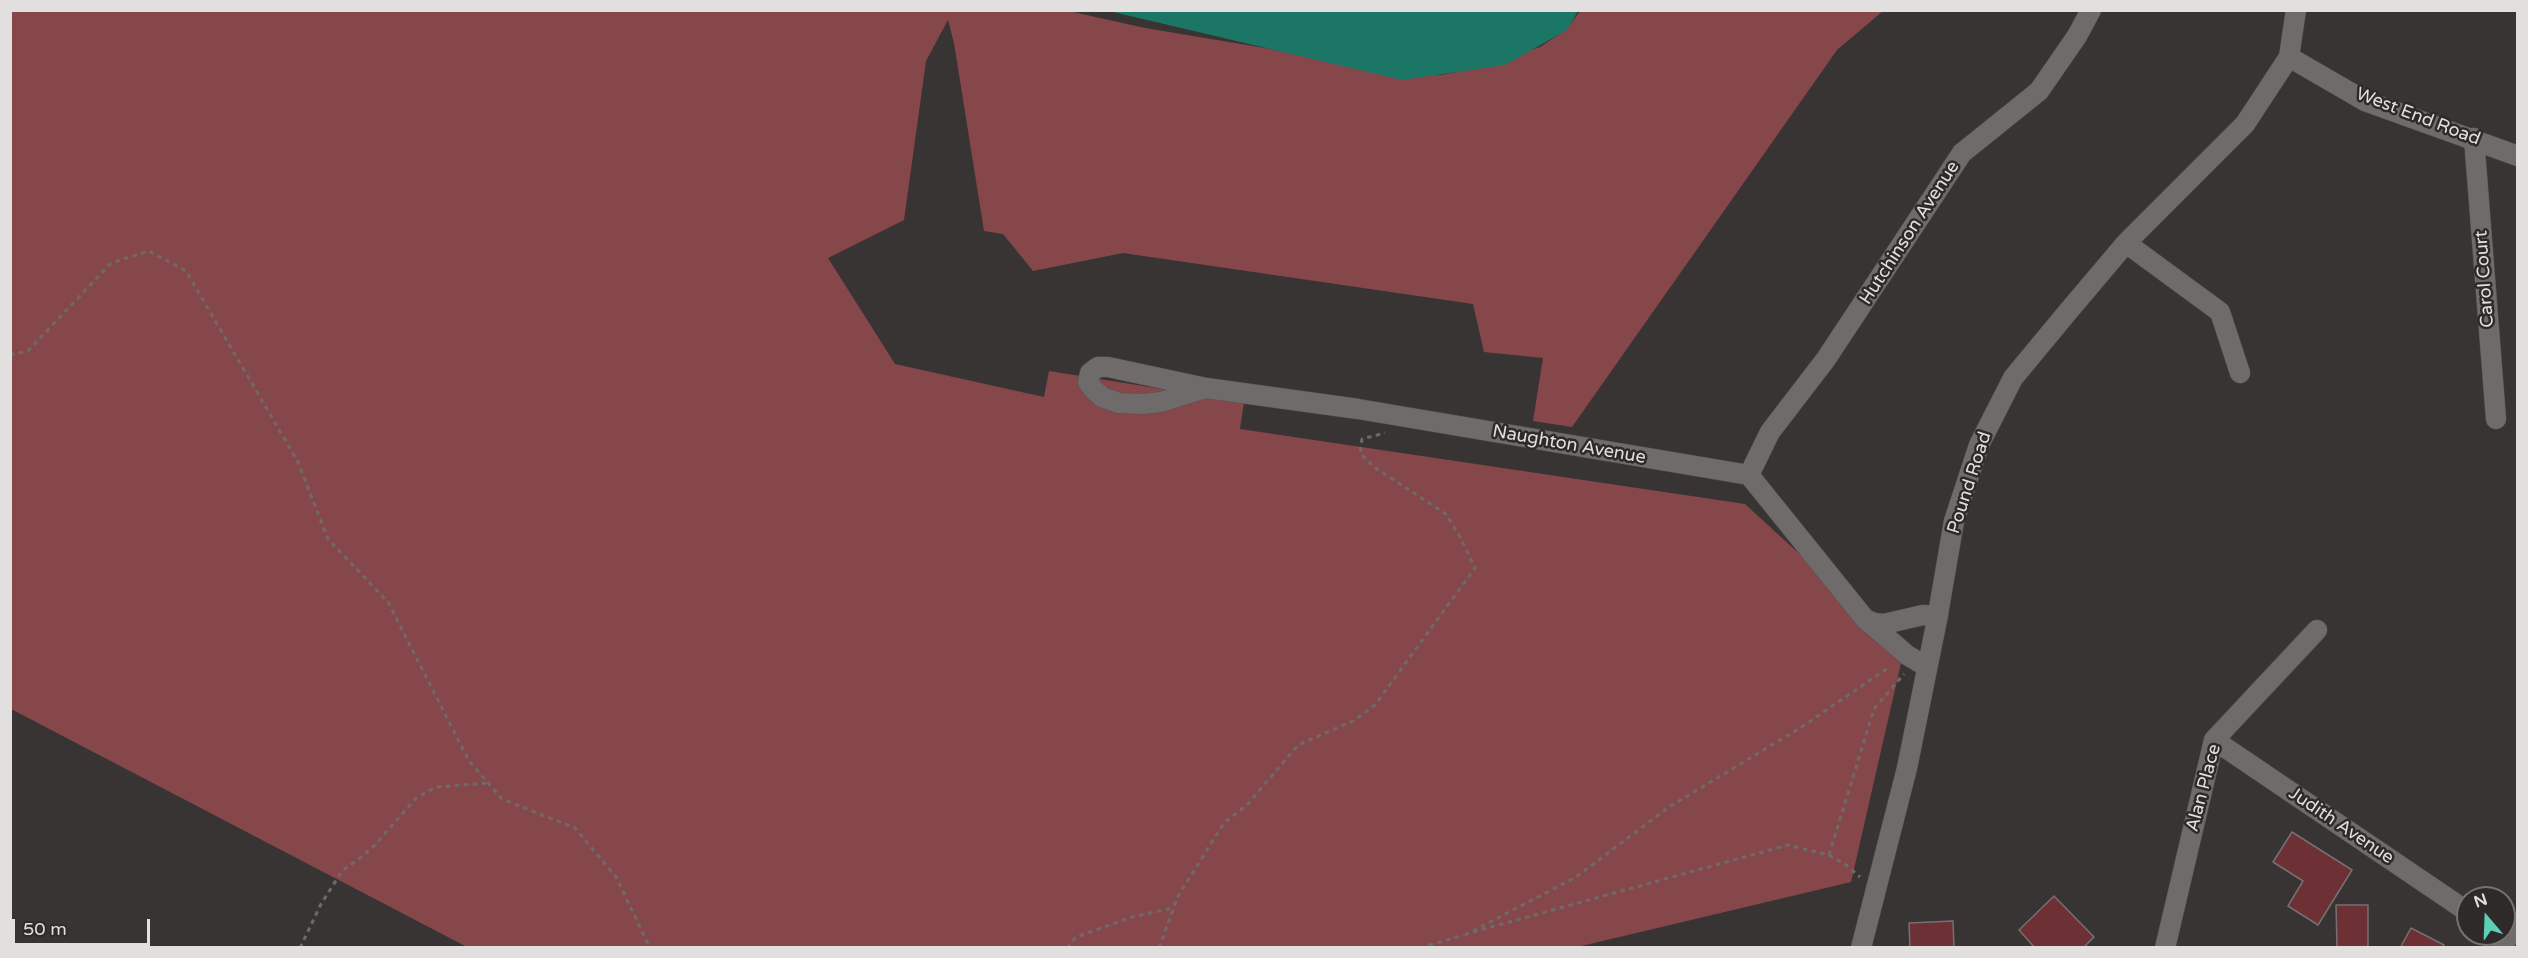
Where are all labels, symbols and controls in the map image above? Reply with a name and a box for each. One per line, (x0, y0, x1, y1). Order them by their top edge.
street label: West End Road (2353, 83, 2483, 151)
street label: Hutchinson Avenue (1856, 157, 1964, 309)
street label: Carol Court (2471, 230, 2499, 328)
street label: Naughton Avenue (1491, 421, 1647, 469)
street label: Pound Road (1943, 429, 1997, 537)
street label: Alan Place (2182, 742, 2226, 834)
street label: Judith Avenue (2284, 783, 2398, 869)
north arrow (2456, 886, 2516, 946)
text: N (2471, 889, 2490, 912)
scale bar (15, 907, 153, 945)
text: 50 m (23, 918, 67, 940)

